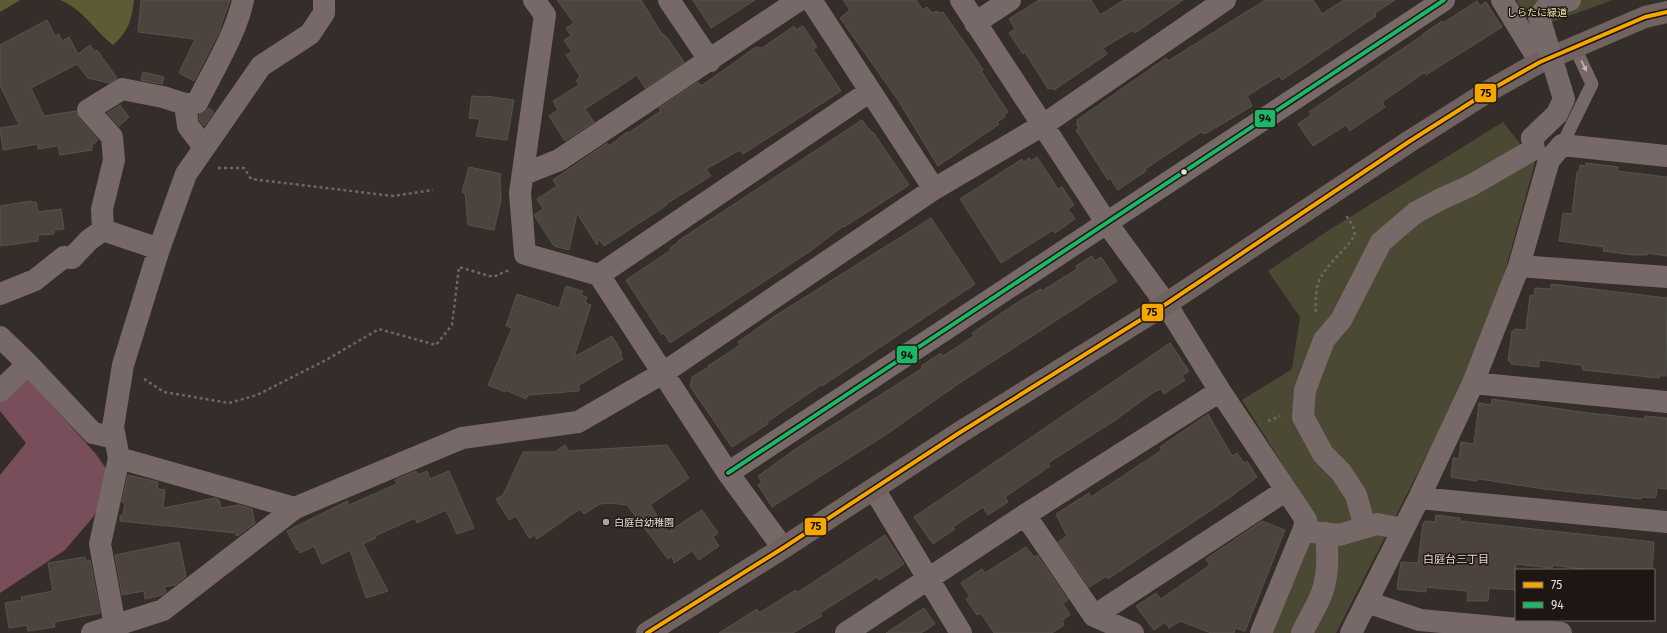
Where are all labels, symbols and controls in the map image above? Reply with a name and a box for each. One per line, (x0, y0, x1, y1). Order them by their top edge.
park label: しらたに緑道 (1507, 7, 1567, 19)
one-way arrow (1581, 60, 1587, 72)
line badge: 75 (1474, 83, 1497, 103)
text: 75 (1481, 87, 1492, 100)
line badge: 94 (1254, 109, 1276, 128)
text: 94 (1259, 112, 1271, 125)
unlabelled marker (1179, 167, 1189, 177)
line badge: 75 (1141, 303, 1164, 322)
text: 75 (1147, 306, 1158, 319)
line badge: 94 (896, 345, 918, 364)
text: 94 (901, 349, 913, 362)
marker: 白庭台幼稚園 (601, 517, 611, 527)
place label: 白庭台幼稚園 (614, 517, 674, 529)
line badge: 75 (804, 517, 827, 536)
text: 75 (811, 520, 822, 533)
district label: 白庭台三丁目 (1423, 553, 1489, 566)
legend (1515, 569, 1655, 621)
text: 75 (1551, 578, 1562, 592)
text: 94 (1551, 598, 1564, 612)

